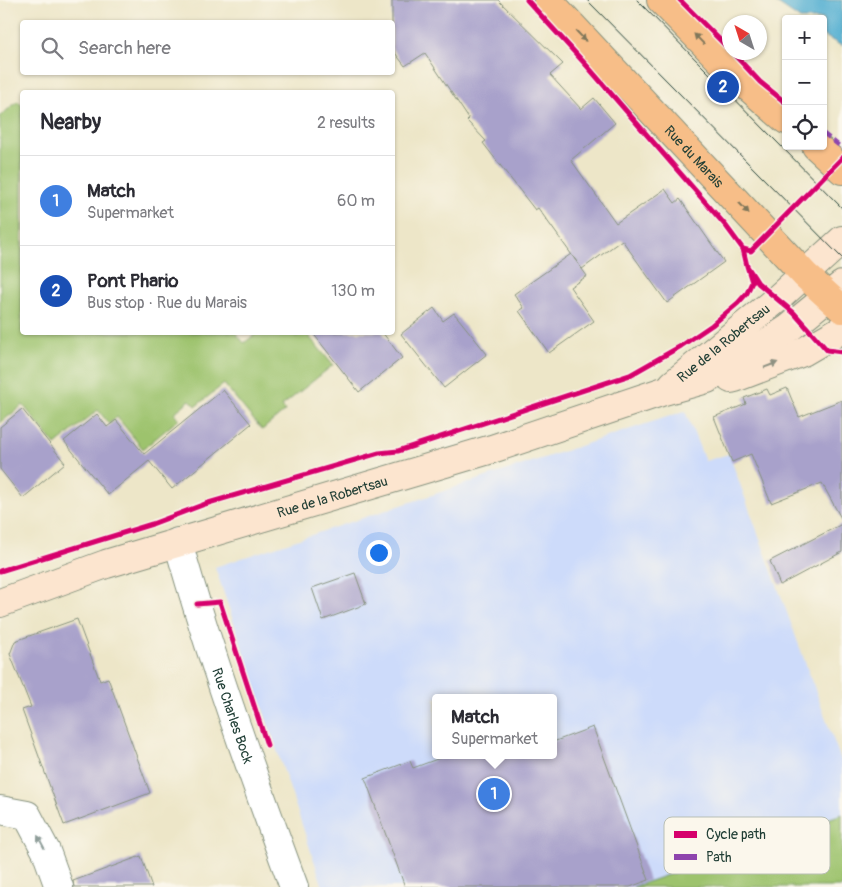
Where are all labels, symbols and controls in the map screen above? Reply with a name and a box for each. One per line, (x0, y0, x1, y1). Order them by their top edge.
north arrow (722, 15, 767, 60)
map controls (782, 15, 827, 150)
button: + (782, 15, 827, 60)
search box (20, 20, 395, 75)
one-way arrow (575, 29, 587, 41)
one-way arrow (693, 33, 705, 45)
icon: search (38, 34, 66, 62)
text: Search here (78, 36, 171, 60)
button: − (782, 60, 827, 105)
pin: 2 (707, 68, 739, 106)
button: locate (782, 105, 827, 150)
text: Nearby (40, 109, 101, 136)
text: 2 results (317, 113, 375, 133)
street label: Rue du Marais (661, 122, 728, 192)
text: Match (87, 179, 135, 203)
text: 1 (53, 191, 59, 211)
text: 60 m (337, 191, 375, 211)
one-way arrow (738, 202, 750, 214)
text: Supermarket (87, 203, 174, 223)
text: Pont Phario (87, 269, 178, 293)
text: 2 (52, 281, 60, 301)
text: 130 m (331, 281, 375, 301)
text: Bus stop · Rue du Marais (87, 293, 247, 313)
street label: Rue de la Robertsau (674, 300, 773, 386)
one-way arrow (763, 361, 778, 368)
street label: Rue de la Robertsau (275, 472, 390, 521)
your location (366, 540, 392, 566)
street label: Rue Charles Bock (209, 666, 257, 766)
popup (432, 694, 557, 759)
text: Match (451, 705, 499, 729)
text: Supermarket (451, 729, 538, 749)
pin: 1 (478, 775, 510, 813)
legend (664, 817, 830, 874)
text: Cycle path (706, 826, 766, 843)
one-way arrow (37, 834, 45, 849)
text: Path (706, 849, 731, 866)

